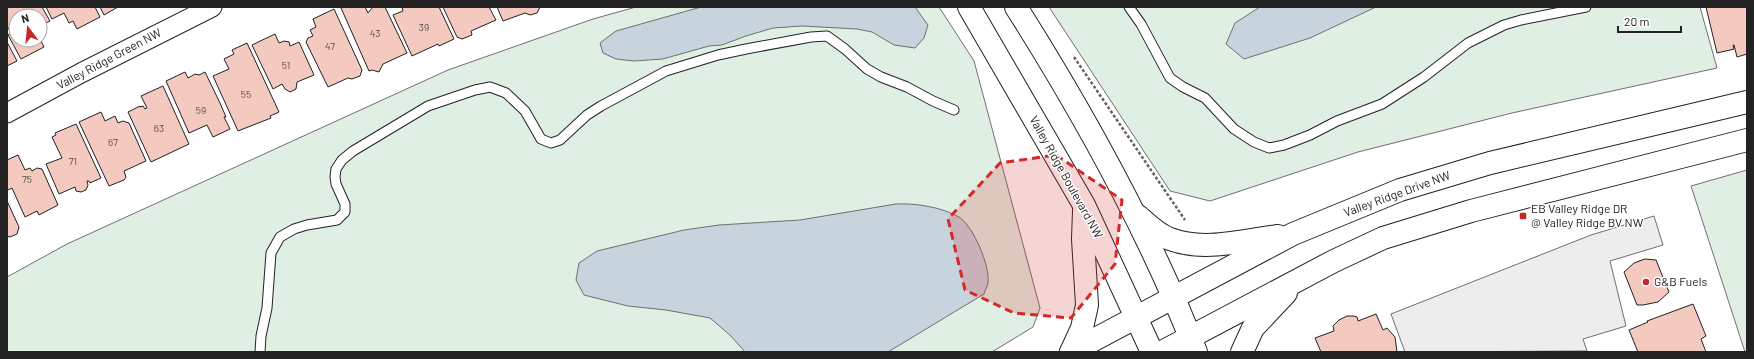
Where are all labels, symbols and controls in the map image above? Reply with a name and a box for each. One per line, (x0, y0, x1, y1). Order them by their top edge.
north arrow (8, 8, 48, 48)
scale bar (1618, 8, 1681, 34)
text: N (20, 11, 30, 25)
text: 20 m (1624, 14, 1650, 28)
house number: 39 (419, 21, 429, 33)
street label: Valley Ridge Green NW (54, 24, 164, 92)
house number: 43 (370, 27, 380, 39)
house number: 47 (325, 40, 335, 52)
house number: 51 (282, 59, 290, 71)
house number: 55 (241, 88, 251, 100)
house number: 59 (196, 104, 206, 116)
street label: Valley Ridge Boulevard NW (1027, 113, 1107, 240)
house number: 63 (154, 122, 164, 134)
house number: 67 (108, 136, 118, 148)
house number: 71 (69, 155, 77, 167)
street label: Valley Ridge Drive NW (1342, 167, 1452, 219)
house number: 75 (22, 173, 32, 185)
place label: EB Valley Ridge DR @ Valley Ridge BV NW (1531, 201, 1644, 229)
marker: EB Valley Ridge DR @ Valley Ridge BV NW (1518, 211, 1528, 221)
place label: G&B Fuels (1654, 274, 1707, 288)
marker: G&B Fuels (1641, 277, 1651, 287)

